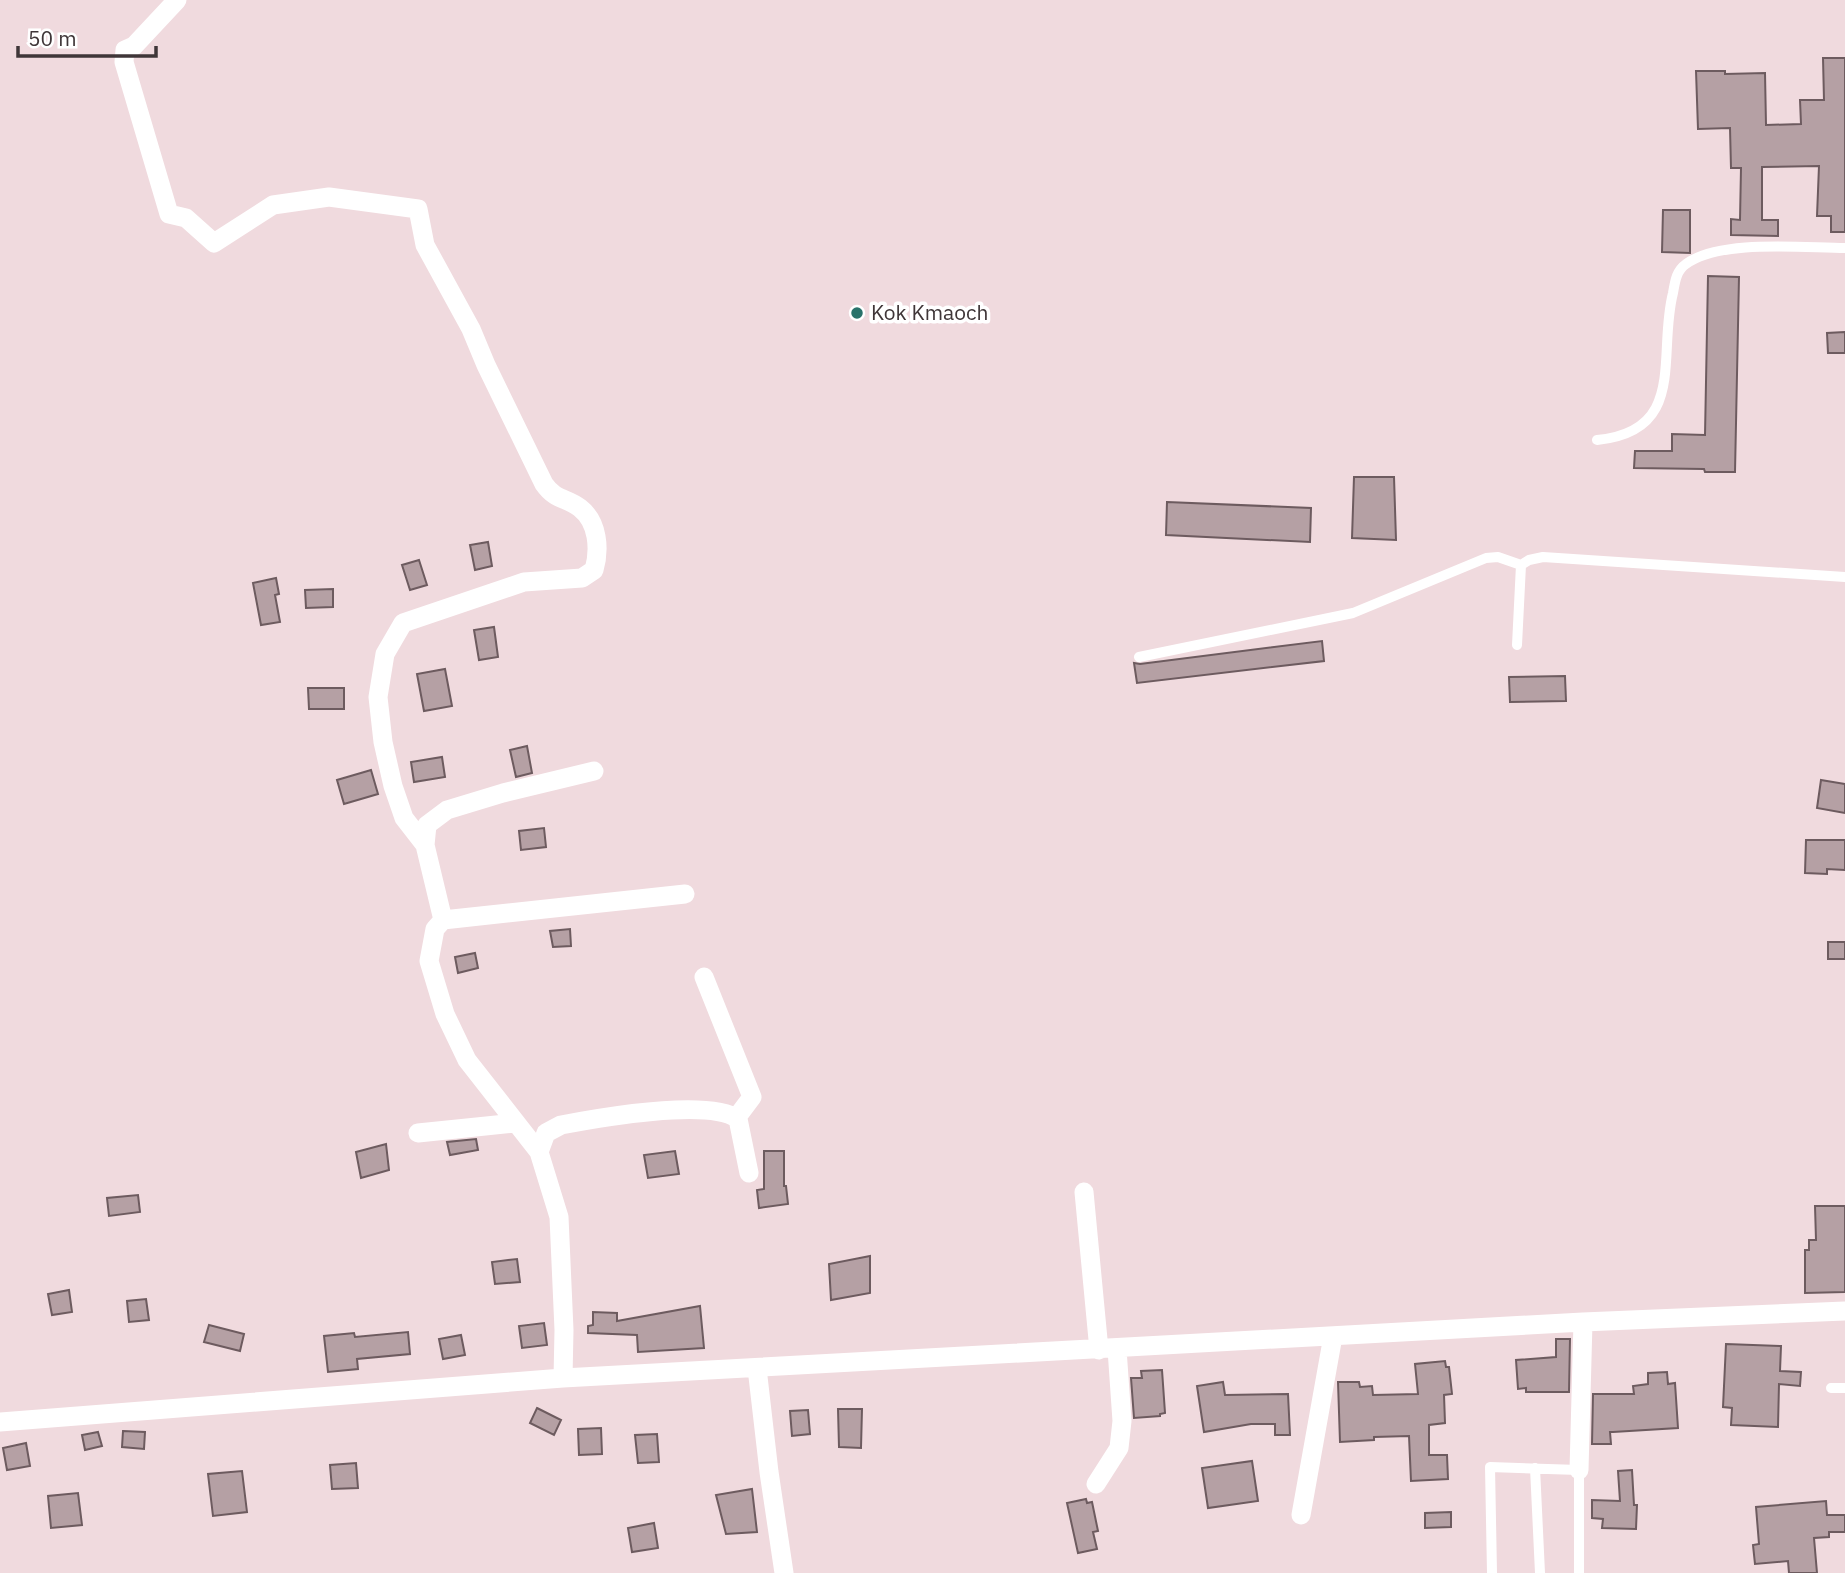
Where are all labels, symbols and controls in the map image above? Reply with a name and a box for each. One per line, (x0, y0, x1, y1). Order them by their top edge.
scale bar (18, 14, 156, 58)
text: 50 m (28, 24, 77, 52)
place label: Kok Kmaoch (871, 298, 988, 326)
marker: Kok Kmaoch (849, 305, 865, 321)

